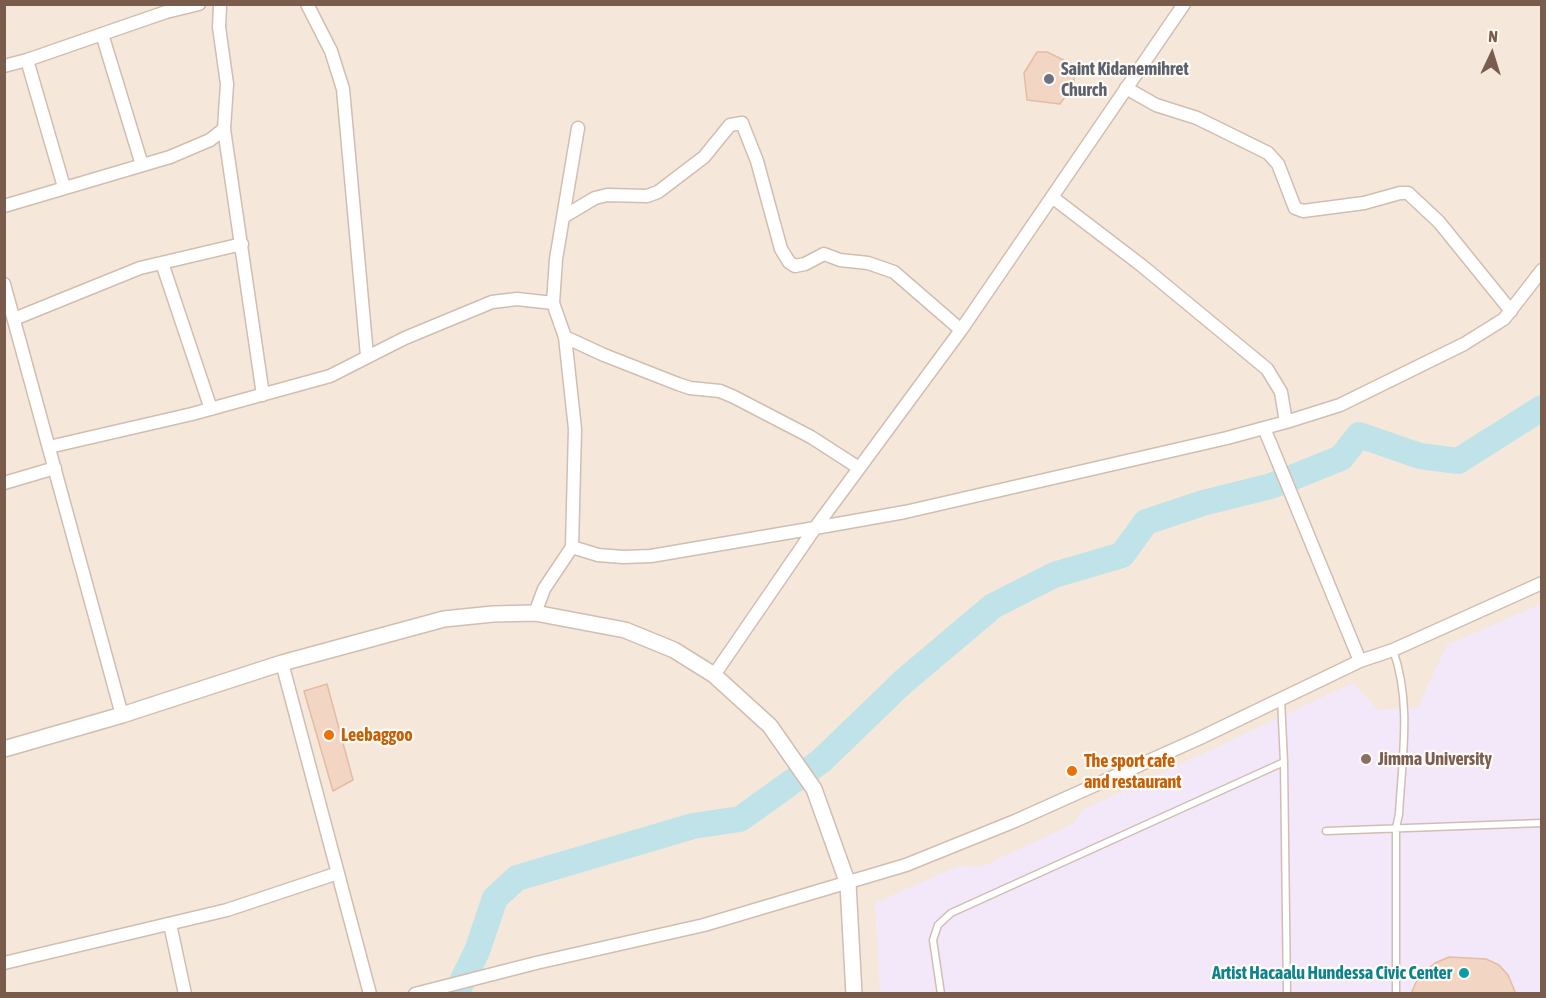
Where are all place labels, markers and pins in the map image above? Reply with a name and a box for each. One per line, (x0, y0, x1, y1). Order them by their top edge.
place label: Saint Kidanemihret Church (1061, 58, 1189, 100)
marker: Saint Kidanemihret Church (1042, 72, 1056, 86)
place label: Leebaggoo (341, 724, 413, 746)
marker: Leebaggoo (322, 728, 336, 742)
place label: Jimma University (1378, 748, 1492, 770)
place label: The sport cafe and restaurant (1084, 750, 1181, 792)
marker: Jimma University (1359, 752, 1373, 766)
marker: The sport cafe and restaurant (1065, 764, 1079, 778)
place label: Artist Hacaalu Hundessa Civic Center (1212, 962, 1452, 984)
marker: Artist Hacaalu Hundessa Civic Center (1457, 966, 1471, 980)

